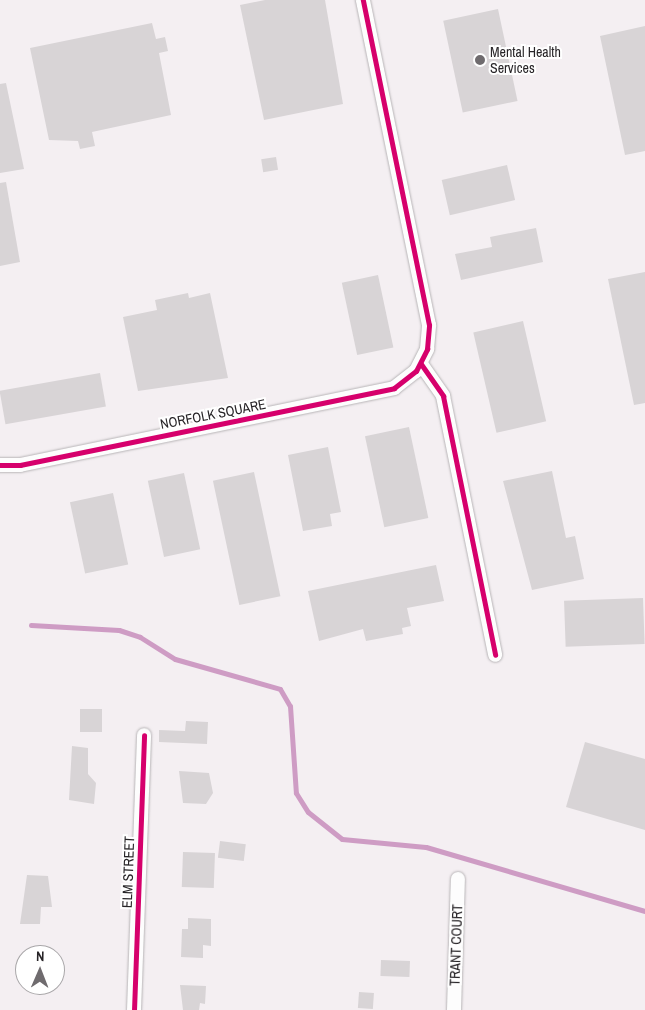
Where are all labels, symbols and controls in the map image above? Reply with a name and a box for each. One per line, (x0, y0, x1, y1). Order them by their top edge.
place label: Mental Health Services (490, 44, 561, 76)
marker: Mental Health Services (474, 54, 486, 66)
street label: NORFOLK SQUARE (159, 396, 267, 432)
street label: ELM STREET (118, 836, 138, 908)
street label: TRANT COURT (446, 904, 466, 986)
north arrow (15, 945, 65, 995)
text: N (36, 947, 45, 965)

